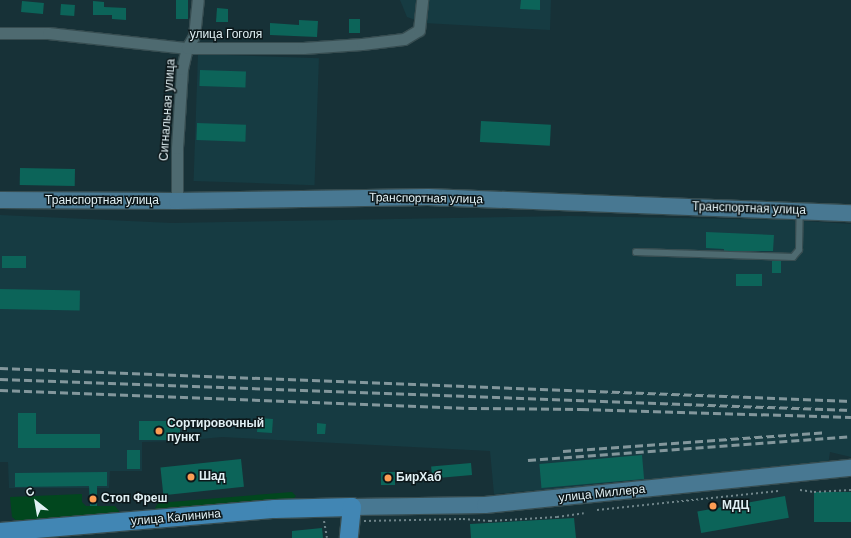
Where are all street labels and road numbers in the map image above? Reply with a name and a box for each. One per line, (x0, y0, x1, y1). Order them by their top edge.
street label: улица Гоголя (190, 28, 262, 42)
street label: Сигнальная улица (157, 58, 179, 162)
street label: Транспортная улица (369, 191, 483, 207)
street label: Транспортная улица (45, 194, 159, 208)
street label: Транспортная улица (692, 200, 806, 218)
street label: улица Миллера (558, 482, 646, 506)
street label: улица Калинина (130, 507, 222, 529)

